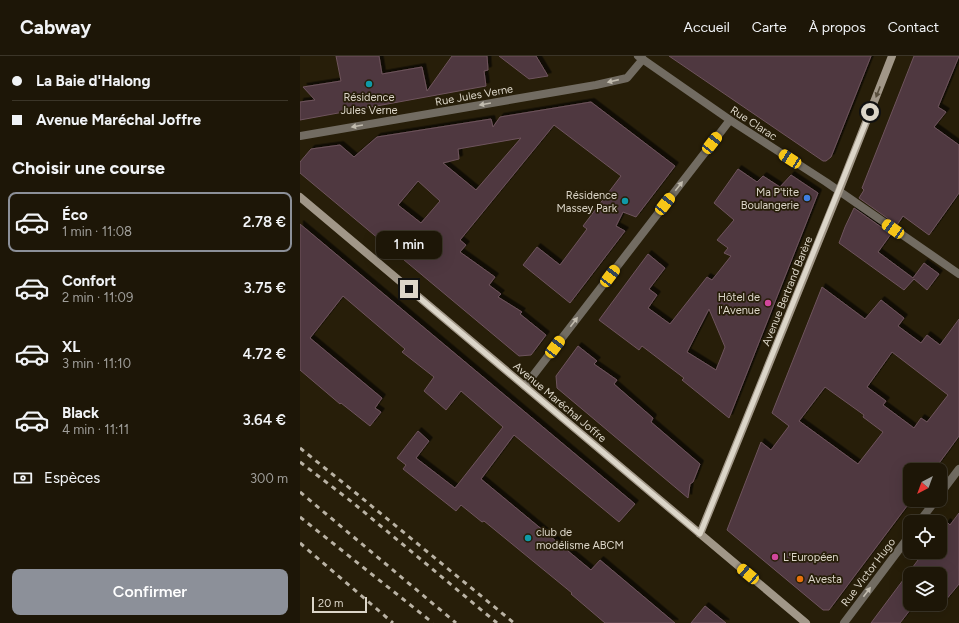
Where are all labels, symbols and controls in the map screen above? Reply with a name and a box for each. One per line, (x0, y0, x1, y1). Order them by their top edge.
text: Cabway (20, 16, 91, 39)
text: Accueil (684, 19, 730, 36)
text: Carte (752, 19, 787, 36)
text: À propos (809, 19, 866, 36)
text: Contact (888, 19, 939, 36)
text: La Baie d'Halong (36, 72, 150, 90)
one-way arrow (607, 78, 619, 84)
marker: Résidence Jules Verne (364, 79, 374, 89)
street label: Rue Jules Verne (434, 82, 514, 109)
one-way arrow (875, 87, 881, 98)
place label: Résidence Jules Verne (340, 91, 398, 117)
one-way arrow (479, 101, 491, 107)
route start (861, 103, 879, 121)
street label: Rue Clarac (728, 104, 780, 143)
text: Avenue Maréchal Joffre (36, 111, 201, 129)
one-way arrow (351, 123, 363, 129)
car (700, 130, 724, 156)
car (777, 147, 803, 171)
text: Choisir une course (12, 157, 165, 179)
one-way arrow (674, 180, 683, 191)
place label: Ma P'tite Boulangerie (741, 186, 799, 212)
place label: Résidence Massey Park (557, 189, 618, 215)
car (653, 191, 677, 217)
marker: Ma P'tite Boulangerie (802, 193, 812, 203)
marker: Résidence Massey Park (620, 196, 630, 206)
icon: car (14, 204, 50, 240)
text: Éco (62, 206, 88, 224)
text: 2.78 € (243, 213, 286, 231)
car (880, 217, 906, 241)
text: 1 min · 11:08 (62, 224, 132, 239)
callout: 1 min (376, 231, 442, 259)
street label: Avenue Bertrand Barère (760, 235, 815, 348)
text: 1 min (394, 237, 424, 252)
car (598, 263, 622, 289)
icon: car (14, 270, 50, 306)
text: Confort (62, 272, 116, 290)
text: 3.75 € (244, 279, 286, 297)
route end (400, 280, 418, 298)
text: 2 min · 11:09 (62, 290, 133, 305)
place label: Hôtel de l'Avenue (718, 291, 760, 317)
marker: Hôtel de l'Avenue (763, 298, 773, 308)
one-way arrow (570, 317, 578, 328)
car (543, 334, 567, 360)
icon: car (14, 336, 50, 372)
text: XL (62, 338, 80, 356)
text: 4.72 € (242, 345, 286, 363)
text: 3 min · 11:10 (62, 356, 131, 371)
street label: Avenue Maréchal Joffre (511, 360, 609, 445)
icon: car (14, 402, 50, 438)
text: Black (62, 404, 99, 422)
text: 3.64 € (242, 411, 286, 429)
text: 4 min · 11:11 (62, 422, 129, 437)
north arrow (903, 463, 947, 507)
map controls (903, 463, 947, 611)
icon: cash (12, 467, 34, 489)
text: Espèces (44, 469, 100, 487)
text: 300 m (250, 471, 288, 486)
button: locate (903, 515, 947, 559)
place label: club de modélisme ABCM (536, 526, 624, 552)
marker: club de modélisme ABCM (523, 533, 533, 543)
street label: Rue Victor Hugo (839, 536, 898, 609)
place label: L'Européen (783, 551, 838, 564)
marker: L'Européen (770, 552, 780, 562)
car (735, 562, 761, 586)
button: layers (903, 567, 947, 611)
button: Confirmer (12, 569, 288, 615)
place label: Avesta (808, 573, 842, 586)
marker: Avesta (795, 574, 805, 584)
one-way arrow (863, 586, 872, 597)
scale bar (312, 595, 367, 614)
text: 20 m (318, 597, 343, 610)

